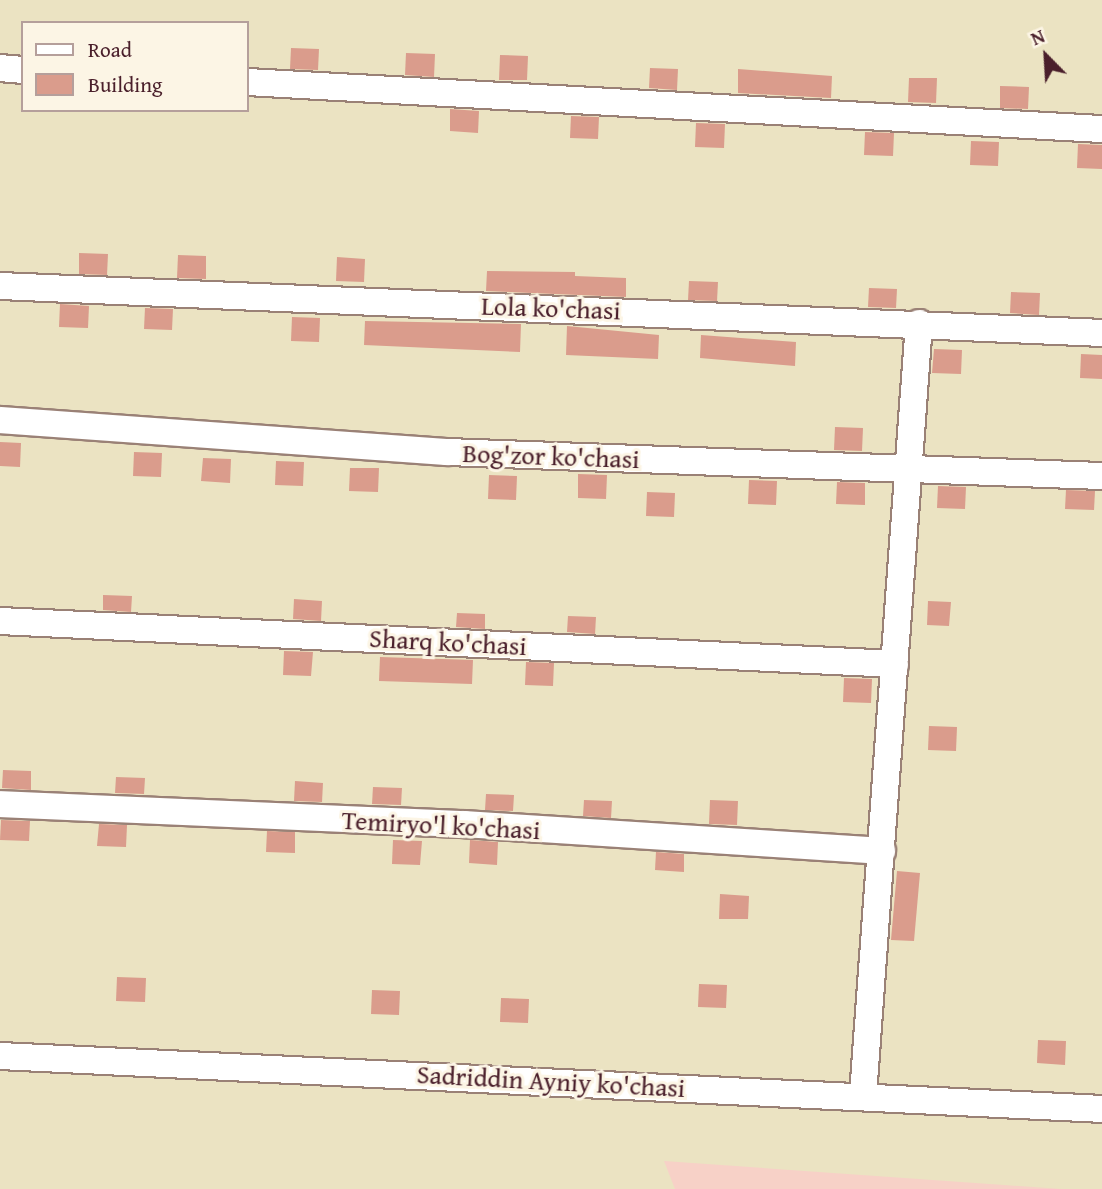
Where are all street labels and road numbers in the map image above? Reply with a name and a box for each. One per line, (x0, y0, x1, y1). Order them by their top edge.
street label: Lola ko'chasi (481, 290, 621, 326)
street label: Bog'zor ko'chasi (462, 437, 640, 475)
street label: Sharq ko'chasi (368, 622, 528, 662)
street label: Temiryo'l ko'chasi (341, 804, 541, 846)
street label: Sadriddin Ayniy ko'chasi (416, 1058, 686, 1104)

